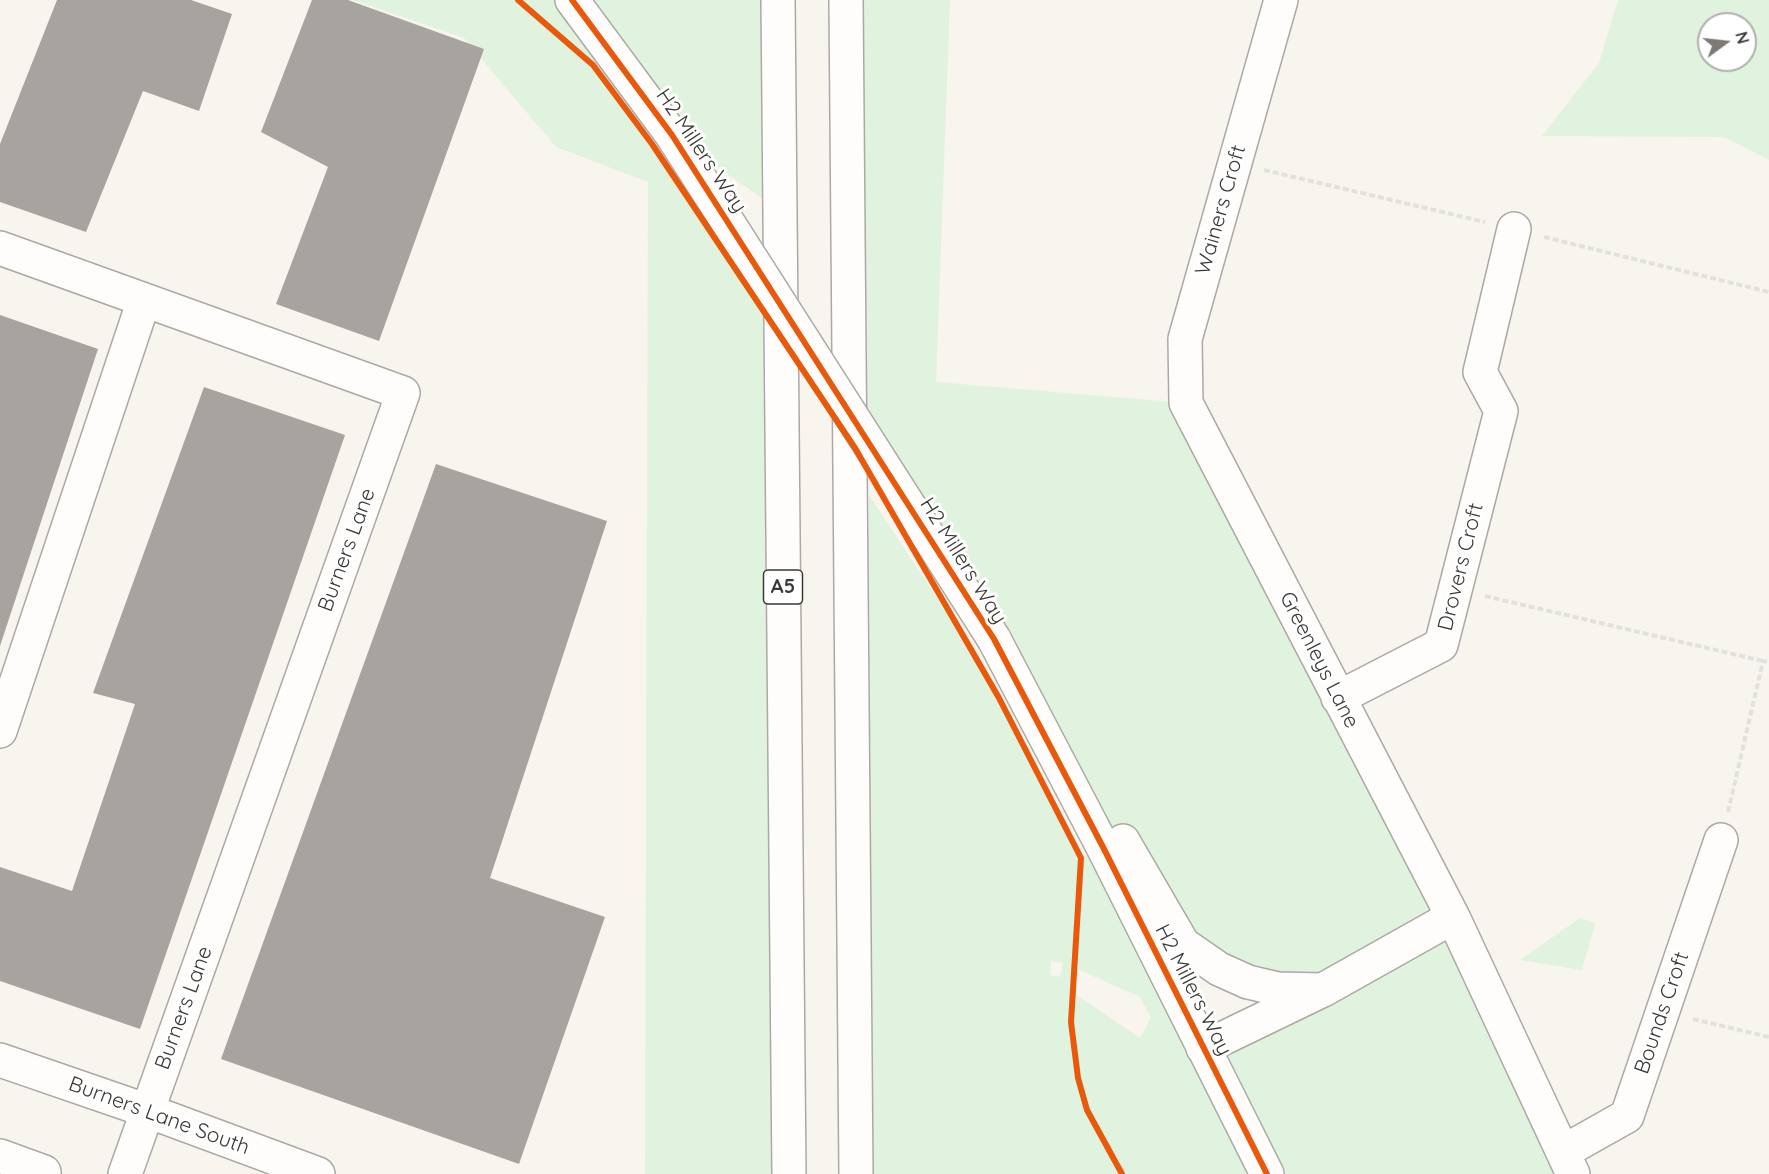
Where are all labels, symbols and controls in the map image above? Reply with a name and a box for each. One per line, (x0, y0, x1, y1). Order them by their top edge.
north arrow (1697, 12, 1757, 72)
text: N (1731, 30, 1754, 46)
street label: H2 Millers Way (650, 84, 752, 218)
street label: Wainers Croft (1190, 142, 1252, 278)
street label: Burners Lane (313, 485, 381, 615)
street label: H2 Millers Way (914, 493, 1012, 629)
street label: Drovers Croft (1433, 501, 1489, 633)
road number: A5 (764, 570, 802, 604)
street label: Greenleys Lane (1274, 588, 1364, 732)
street label: H2 Millers Way (1149, 920, 1237, 1060)
street label: Burners Lane (150, 943, 218, 1073)
street label: Bounds Croft (1629, 949, 1695, 1077)
street label: Burners Lane South (65, 1072, 253, 1160)

